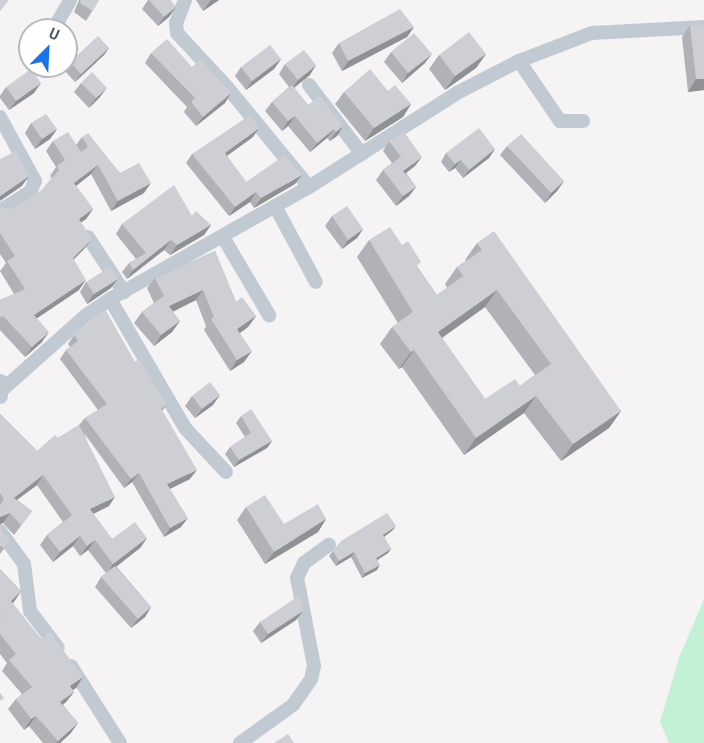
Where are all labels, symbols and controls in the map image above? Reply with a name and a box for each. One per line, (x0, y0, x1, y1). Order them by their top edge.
north arrow (18, 18, 78, 78)
text: U (46, 21, 63, 45)

